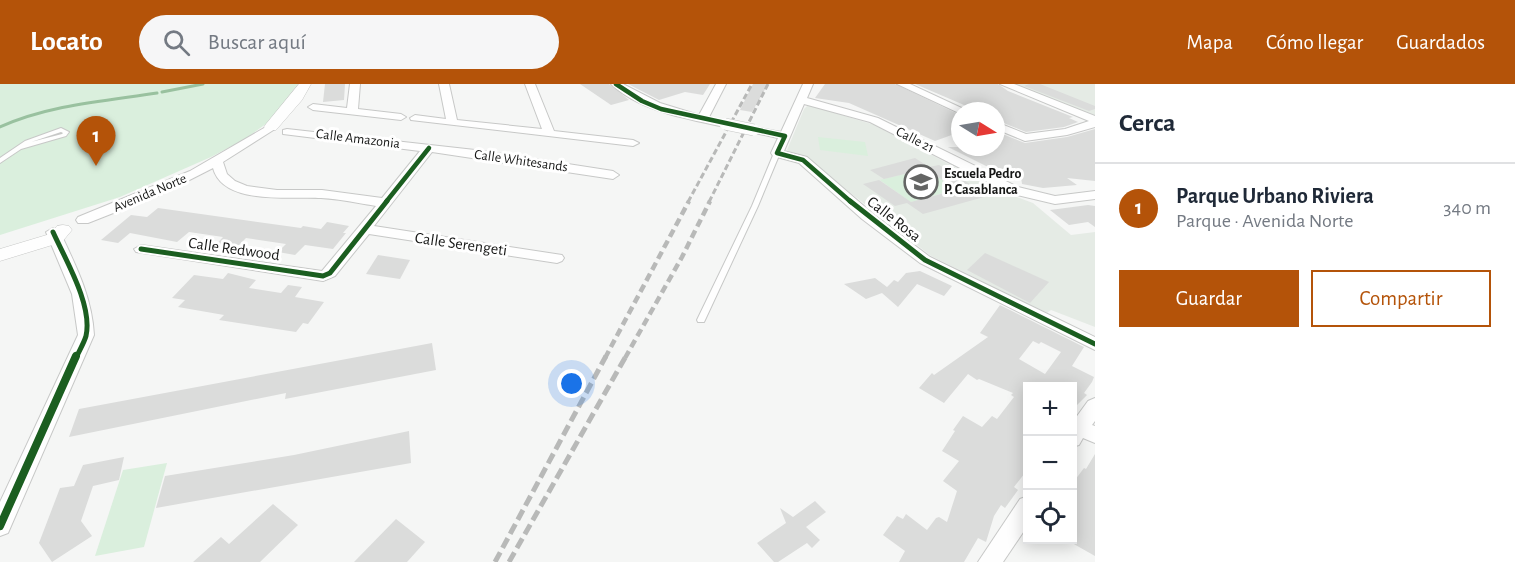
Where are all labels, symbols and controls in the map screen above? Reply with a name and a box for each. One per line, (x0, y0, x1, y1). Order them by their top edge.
search box (139, 15, 559, 69)
icon: search (160, 26, 193, 59)
text: Locato (30, 28, 103, 56)
text: Buscar aquí (208, 31, 306, 53)
text: Mapa (1187, 32, 1233, 53)
text: Cómo llegar (1266, 32, 1363, 53)
text: Guardados (1396, 32, 1485, 53)
north arrow (951, 102, 1005, 156)
text: Cerca (1119, 110, 1176, 136)
pin: 1 (76, 116, 116, 166)
street label: Calle 21 (894, 125, 936, 155)
street label: Calle Amazonia (315, 127, 401, 151)
street label: Calle Whitesands (473, 148, 569, 174)
school or university icon: Escuela Pedro P. Casablanca (903, 164, 939, 200)
place label: Escuela Pedro P. Casablanca (944, 167, 1021, 197)
street label: Avenida Norte (111, 171, 189, 215)
text: Parque Urbano Riviera (1176, 185, 1374, 207)
street label: Calle Rosa (864, 193, 924, 245)
text: 1 (1135, 198, 1142, 218)
text: 340 m (1443, 198, 1491, 218)
text: Parque · Avenida Norte (1176, 211, 1353, 231)
street label: Calle Serengeti (414, 230, 508, 258)
street label: Calle Redwood (187, 235, 281, 263)
button: Guardar (1119, 270, 1299, 327)
button: Compartir (1311, 270, 1491, 327)
your location (557, 369, 586, 398)
map controls (1023, 382, 1077, 544)
button: + (1023, 382, 1077, 436)
button: − (1023, 436, 1077, 490)
button: locate (1023, 490, 1077, 544)

